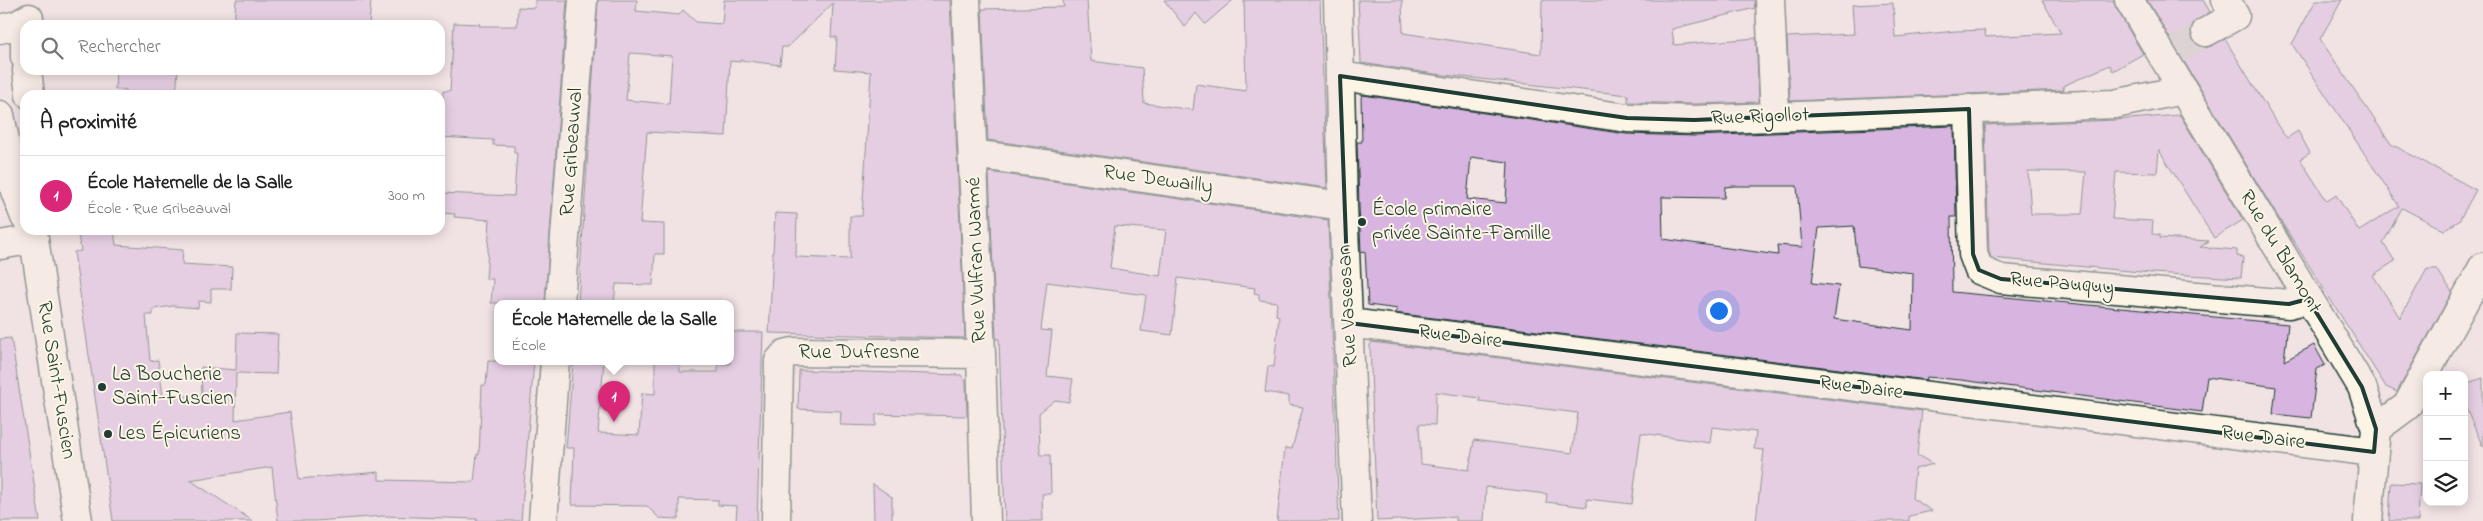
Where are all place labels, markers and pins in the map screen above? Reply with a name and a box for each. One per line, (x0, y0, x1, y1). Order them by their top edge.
place label: École primaire privée Sainte-Famille (1372, 195, 1551, 249)
marker: École primaire privée Sainte-Famille (1356, 216, 1368, 228)
place label: La Boucherie Saint-Fuscien (112, 360, 234, 414)
marker: La Boucherie Saint-Fuscien (96, 381, 108, 393)
pin: 1 (598, 381, 630, 422)
place label: Les Épicuriens (118, 419, 241, 449)
marker: Les Épicuriens (102, 428, 114, 440)

